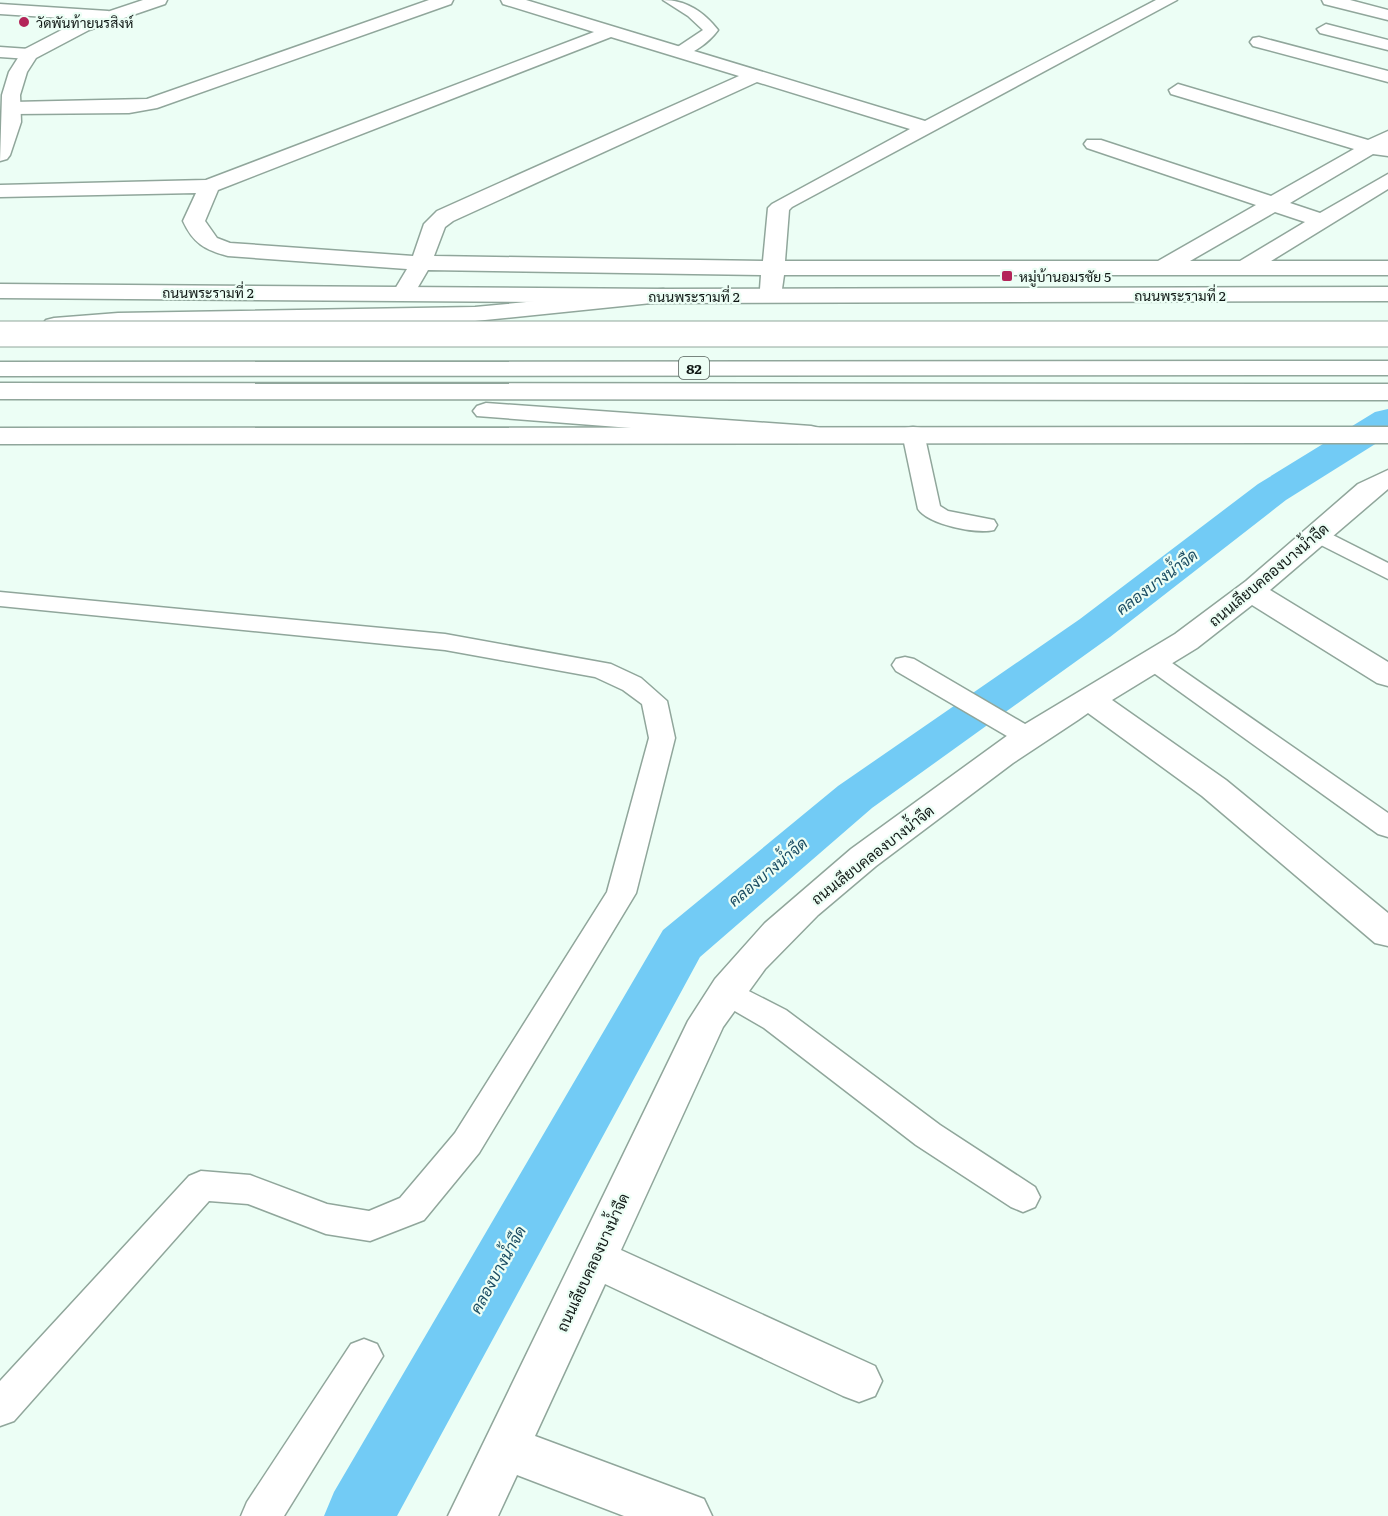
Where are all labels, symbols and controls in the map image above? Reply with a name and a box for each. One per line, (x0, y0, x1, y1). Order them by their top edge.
place label: วัดพันท้ายนรสิงห์ (36, 12, 134, 32)
marker: วัดพันท้ายนรสิงห์ (17, 15, 31, 29)
place label: หมู่บ้านอมรชัย 5 (1019, 266, 1111, 287)
marker: หมู่บ้านอมรชัย 5 (1000, 269, 1014, 283)
street label: ถนนพระรามที่ 2 (162, 281, 254, 302)
street label: ถนนพระรามที่ 2 (1134, 284, 1226, 305)
street label: ถนนพระรามที่ 2 (648, 285, 740, 306)
road number: 82 (679, 357, 709, 379)
street label: ถนนเลียบคลองบางน้ำจืด (1203, 517, 1333, 631)
water label: คลองบางน้ำจืด (1109, 541, 1202, 620)
street label: ถนนเลียบคลองบางน้ำจืด (806, 799, 938, 909)
water label: คลองบางน้ำจืด (721, 830, 812, 911)
street label: ถนนเลียบคลองบางน้ำจืด (550, 1189, 634, 1335)
water label: คลองบางน้ำจืด (462, 1220, 531, 1317)

